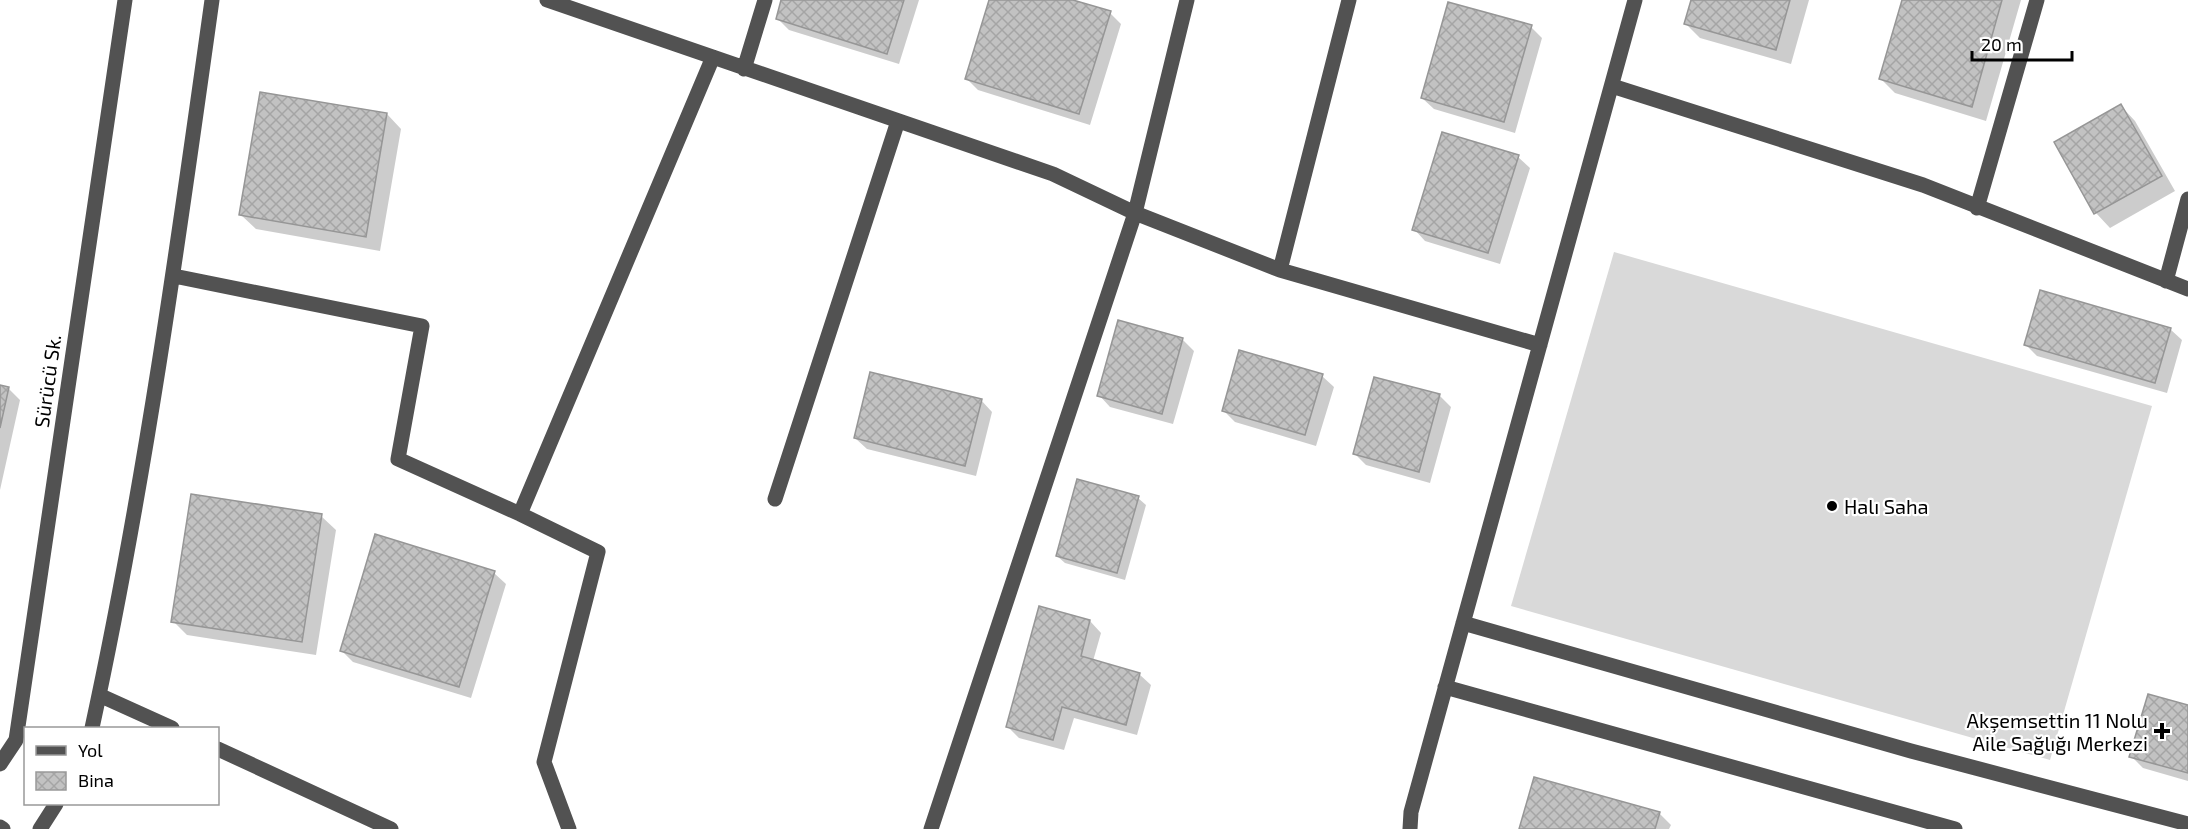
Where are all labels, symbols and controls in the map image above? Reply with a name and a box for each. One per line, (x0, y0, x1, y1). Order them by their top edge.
scale bar (1972, 24, 2072, 62)
text: 20 m (1981, 33, 2022, 55)
street label: Sürücü Sk. (29, 333, 65, 429)
place label: Halı Saha (1844, 494, 1929, 518)
marker: Halı Saha (1825, 499, 1839, 513)
place label: Akşemsettin 11 Nolu Aile Sağlığı Merkezi (1967, 708, 2148, 755)
marker: Akşemsettin 11 Nolu Aile Sağlığı Merkezi (2153, 722, 2171, 740)
legend (24, 727, 219, 805)
text: Yol (78, 739, 103, 761)
text: Bina (78, 769, 114, 791)

